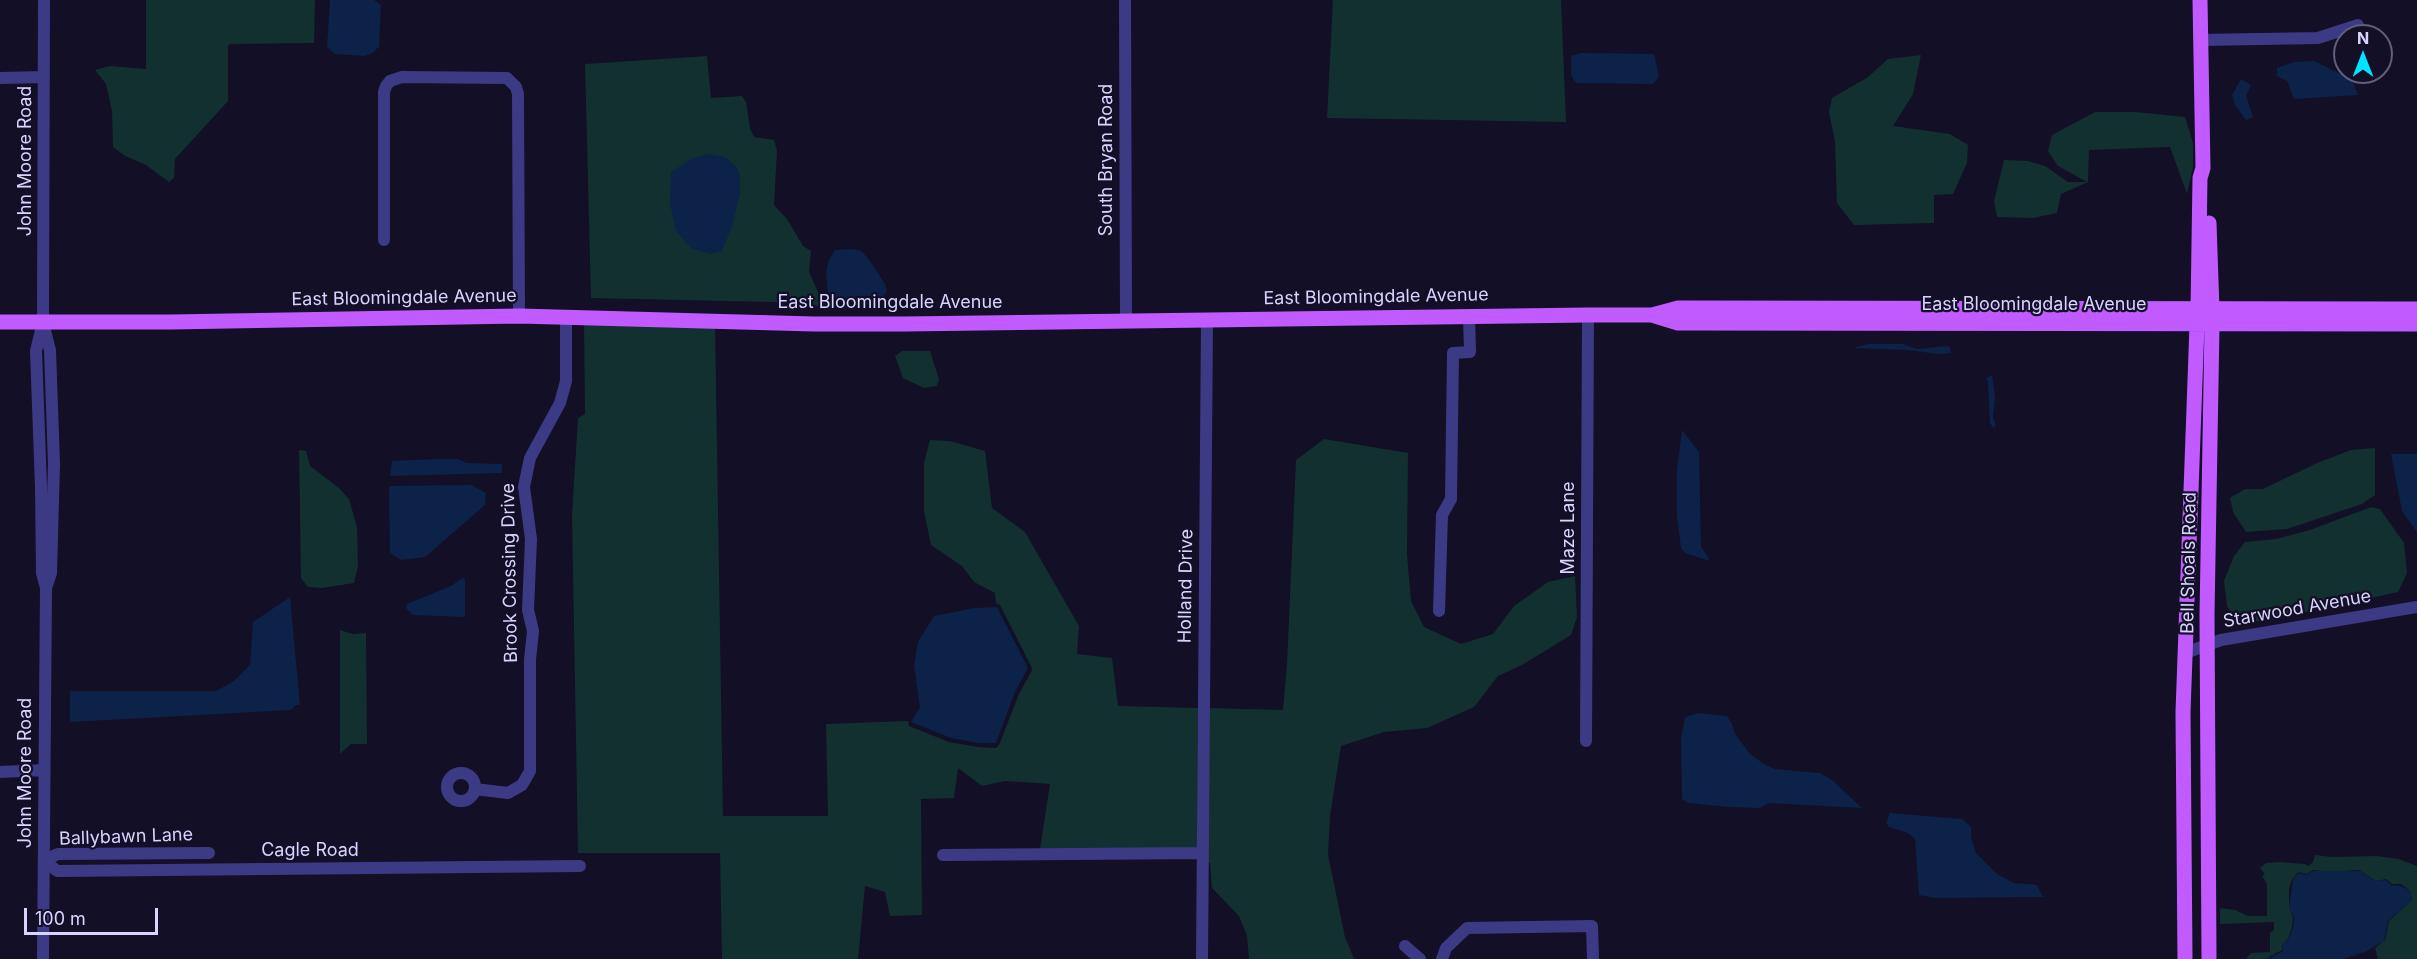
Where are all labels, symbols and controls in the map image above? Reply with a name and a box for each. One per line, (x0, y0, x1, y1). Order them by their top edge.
north arrow (2333, 24, 2393, 84)
text: N (2357, 28, 2369, 48)
street label: South Bryan Road (1096, 84, 1118, 236)
street label: John Moore Road (15, 86, 37, 236)
street label: East Bloomingdale Avenue (1263, 284, 1489, 310)
street label: East Bloomingdale Avenue (291, 285, 517, 311)
street label: East Bloomingdale Avenue (777, 292, 1003, 314)
street label: East Bloomingdale Avenue (1921, 294, 2147, 316)
street label: Maze Lane (1558, 481, 1580, 575)
street label: Brook Crossing Drive (498, 483, 522, 663)
street label: Bell Shoals Road (2177, 492, 2201, 634)
street label: Holland Drive (1174, 529, 1198, 643)
street label: Starwood Avenue (2221, 585, 2373, 633)
street label: John Moore Road (15, 698, 37, 848)
street label: Ballybawn Lane (59, 824, 193, 850)
street label: Cagle Road (261, 840, 359, 862)
scale bar (27, 896, 160, 934)
text: 100 m (35, 908, 86, 929)

